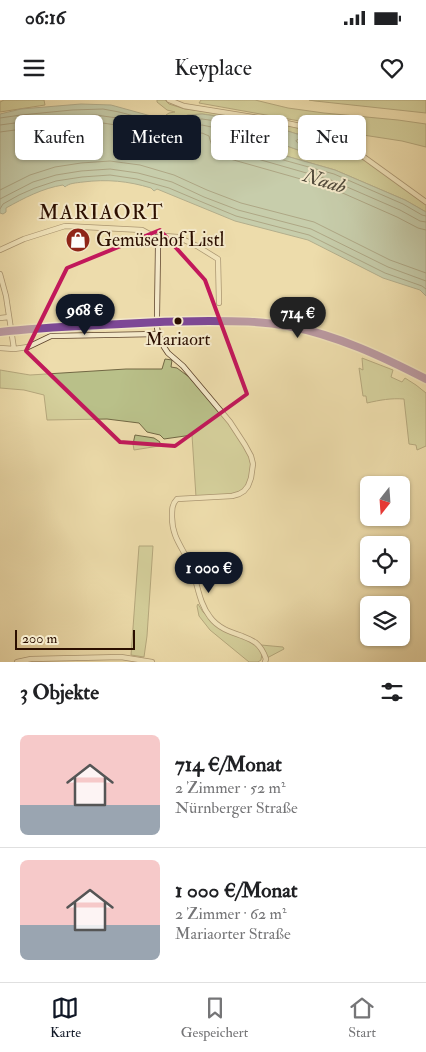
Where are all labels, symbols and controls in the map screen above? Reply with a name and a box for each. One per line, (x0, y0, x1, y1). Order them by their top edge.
text: 06:16 (25, 6, 65, 30)
icon: menu (20, 54, 48, 82)
text: Keyplace (174, 54, 252, 82)
icon: heart (378, 54, 406, 82)
chip: Kaufen (15, 115, 103, 160)
chip: Mieten (113, 115, 201, 160)
chip: Filter (211, 115, 288, 160)
chip: Neu (298, 115, 366, 160)
water label: Naab (300, 162, 350, 199)
district label: MARIAORT (38, 199, 164, 226)
shop icon: Gemüsehof Listl (65, 227, 91, 253)
place label: Gemüsehof Listl (96, 228, 225, 252)
pin: 968 € (50, 294, 120, 336)
pin: 714 € (263, 296, 333, 339)
text: 968 € (67, 300, 103, 320)
text: 714 € (281, 303, 315, 323)
marker: Mariaort (173, 316, 183, 326)
place label: Mariaort (146, 328, 211, 351)
north arrow (360, 476, 410, 526)
map controls (360, 476, 410, 646)
button: locate (360, 536, 410, 586)
pin: 1 000 € (163, 552, 255, 594)
text: 1 000 € (186, 558, 232, 578)
button: layers (360, 596, 410, 646)
scale bar (15, 627, 135, 650)
text: 200 m (22, 630, 57, 647)
icon: filters (378, 678, 406, 706)
text: 3 Objekte (20, 679, 99, 706)
text: 714 €/Monat (175, 751, 282, 778)
icon: home (60, 755, 120, 815)
text: 2 Zimmer · 52 m² (175, 778, 285, 798)
text: Nürnberger Straße (175, 798, 298, 818)
text: 1 000 €/Monat (175, 877, 298, 904)
icon: home (60, 880, 120, 940)
text: 2 Zimmer · 62 m² (175, 904, 287, 924)
text: Mariaorter Straße (175, 924, 291, 944)
tab: Karte (50, 994, 81, 1041)
tab: Gespeichert (181, 994, 248, 1041)
tab: Start (348, 994, 376, 1041)

